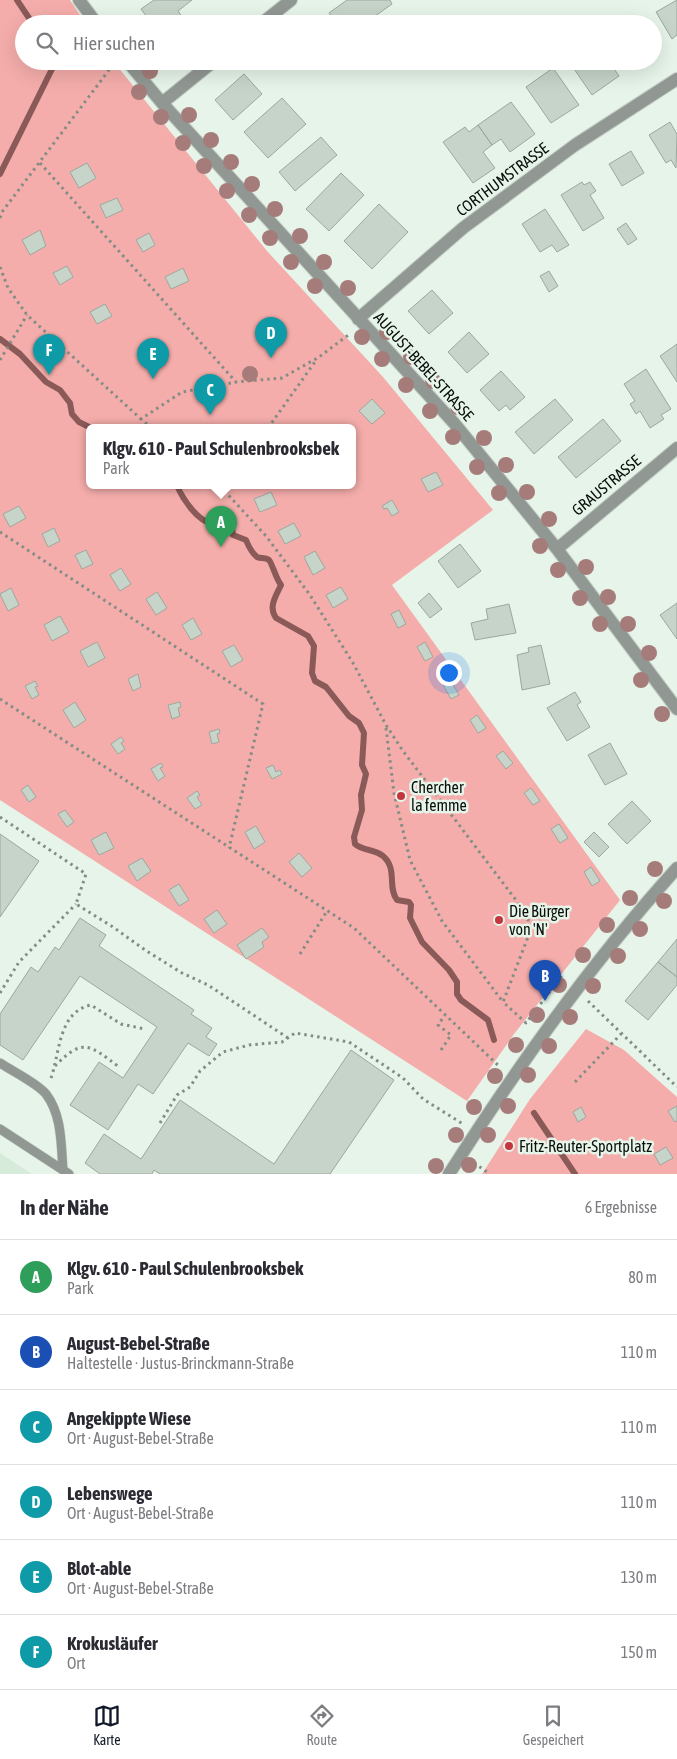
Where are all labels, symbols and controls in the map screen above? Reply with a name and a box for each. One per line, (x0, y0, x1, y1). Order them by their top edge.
search box (15, 15, 662, 70)
icon: search (33, 29, 61, 57)
text: Hier suchen (73, 32, 155, 54)
street label: CORTHUMSTRASSE (452, 138, 552, 219)
street label: AUGUST-BEBEL-STRASSE (370, 308, 478, 424)
pin: D (255, 317, 287, 358)
pin: F (33, 334, 65, 375)
pin: E (137, 338, 169, 379)
pin: C (194, 374, 226, 415)
popup (86, 424, 356, 489)
text: Klgv. 610 - Paul Schulenbrooksbek (103, 437, 339, 459)
street label: GRAUSTRASSE (568, 451, 644, 519)
text: Park (103, 459, 130, 477)
pin: A (205, 506, 237, 547)
your location (436, 660, 462, 686)
place label: Chercher la femme (411, 778, 467, 814)
marker: Chercher la femme (395, 790, 407, 802)
place label: Die Bürger von 'N' (509, 902, 569, 938)
marker: Die Bürger von 'N' (493, 914, 505, 926)
pin: B (529, 960, 561, 1001)
place label: Fritz-Reuter-Sportplatz (519, 1137, 652, 1156)
marker: Fritz-Reuter-Sportplatz (503, 1140, 515, 1152)
text: In der Nähe (20, 1195, 109, 1219)
text: 6 Ergebnisse (585, 1198, 657, 1216)
text: Klgv. 610 - Paul Schulenbrooksbek (67, 1257, 303, 1279)
text: A (32, 1268, 40, 1286)
text: 80 m (628, 1268, 657, 1286)
text: Park (67, 1279, 94, 1297)
text: August-Bebel-Straße (67, 1332, 210, 1354)
text: B (32, 1343, 40, 1361)
text: 110 m (621, 1343, 657, 1361)
text: Haltestelle · Justus-Brinckmann-Straße (67, 1354, 294, 1372)
text: Angekippte Wiese (67, 1407, 191, 1429)
text: C (32, 1418, 40, 1436)
text: 110 m (621, 1418, 657, 1436)
text: Ort · August-Bebel-Straße (67, 1429, 214, 1447)
text: Lebenswege (67, 1482, 153, 1504)
text: D (32, 1493, 40, 1511)
text: 110 m (621, 1493, 657, 1511)
text: Ort · August-Bebel-Straße (67, 1504, 214, 1522)
text: Blot-able (67, 1557, 131, 1579)
text: E (33, 1568, 39, 1586)
text: 130 m (621, 1568, 657, 1586)
text: Ort · August-Bebel-Straße (67, 1579, 214, 1597)
text: Krokusläufer (67, 1632, 158, 1654)
text: F (33, 1643, 39, 1661)
text: 150 m (621, 1643, 657, 1661)
text: Ort (67, 1654, 86, 1672)
tab: Karte (93, 1702, 121, 1748)
tab: Route (307, 1702, 337, 1748)
tab: Gespeichert (523, 1702, 584, 1748)

